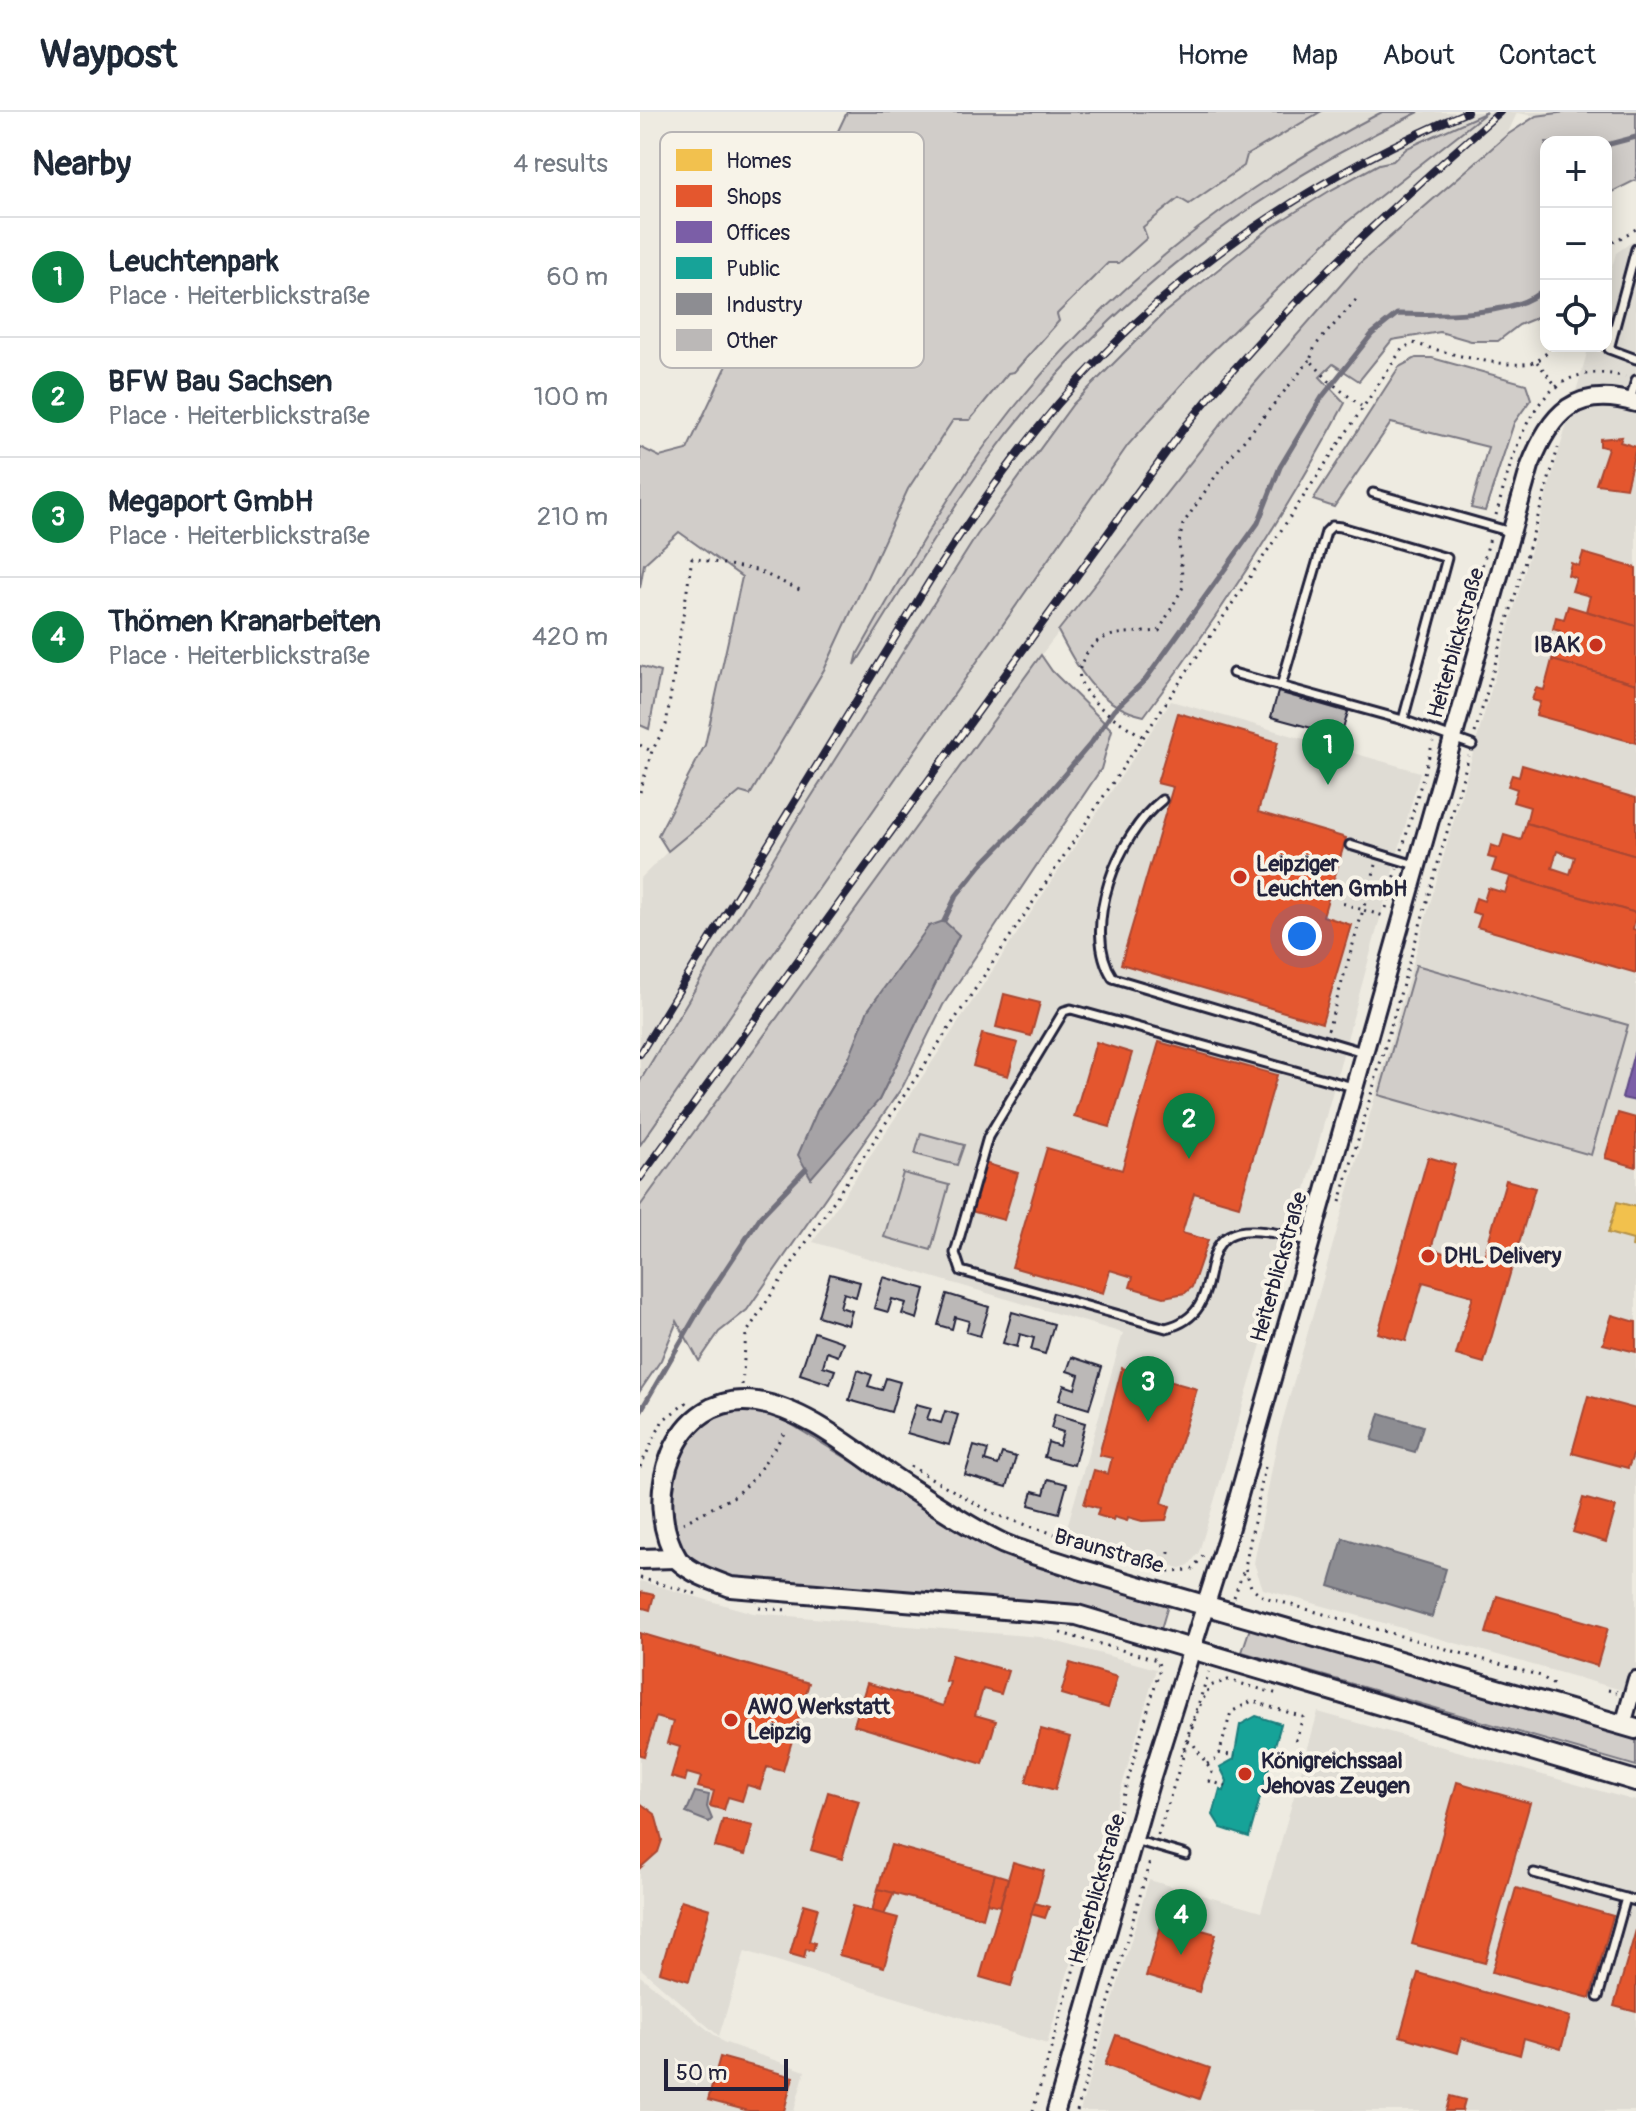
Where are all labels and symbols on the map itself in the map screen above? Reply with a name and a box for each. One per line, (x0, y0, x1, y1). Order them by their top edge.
legend (660, 132, 924, 368)
text: Homes (726, 147, 791, 175)
text: Shops (726, 183, 782, 211)
text: Offices (726, 219, 790, 247)
text: Public (726, 255, 780, 283)
text: Industry (726, 291, 802, 319)
text: Other (726, 327, 778, 355)
street label: Heiterblickstraße (1421, 564, 1491, 722)
place label: IBAK (1534, 631, 1581, 659)
marker: IBAK (1587, 636, 1605, 654)
pin: 1 (1302, 719, 1354, 785)
place label: Leipziger Leuchten GmbH (1256, 850, 1407, 903)
marker: Leipziger Leuchten GmbH (1231, 868, 1249, 886)
your location (1282, 916, 1322, 956)
pin: 2 (1163, 1093, 1215, 1159)
street label: Heiterblickstraße (1244, 1188, 1314, 1346)
place label: DHL Delivery (1444, 1242, 1562, 1270)
marker: DHL Delivery (1419, 1247, 1437, 1265)
pin: 3 (1122, 1356, 1174, 1422)
street label: Braunstraße (1051, 1522, 1167, 1580)
place label: AWO Werkstatt Leipzig (747, 1693, 891, 1746)
marker: AWO Werkstatt Leipzig (722, 1711, 740, 1729)
place label: Königreichssaal Jehovas Zeugen (1261, 1747, 1410, 1800)
marker: Königreichssaal Jehovas Zeugen (1236, 1765, 1254, 1783)
street label: Heiterblickstraße (1062, 1810, 1132, 1968)
pin: 4 (1155, 1889, 1207, 1955)
scale bar (664, 2055, 788, 2091)

